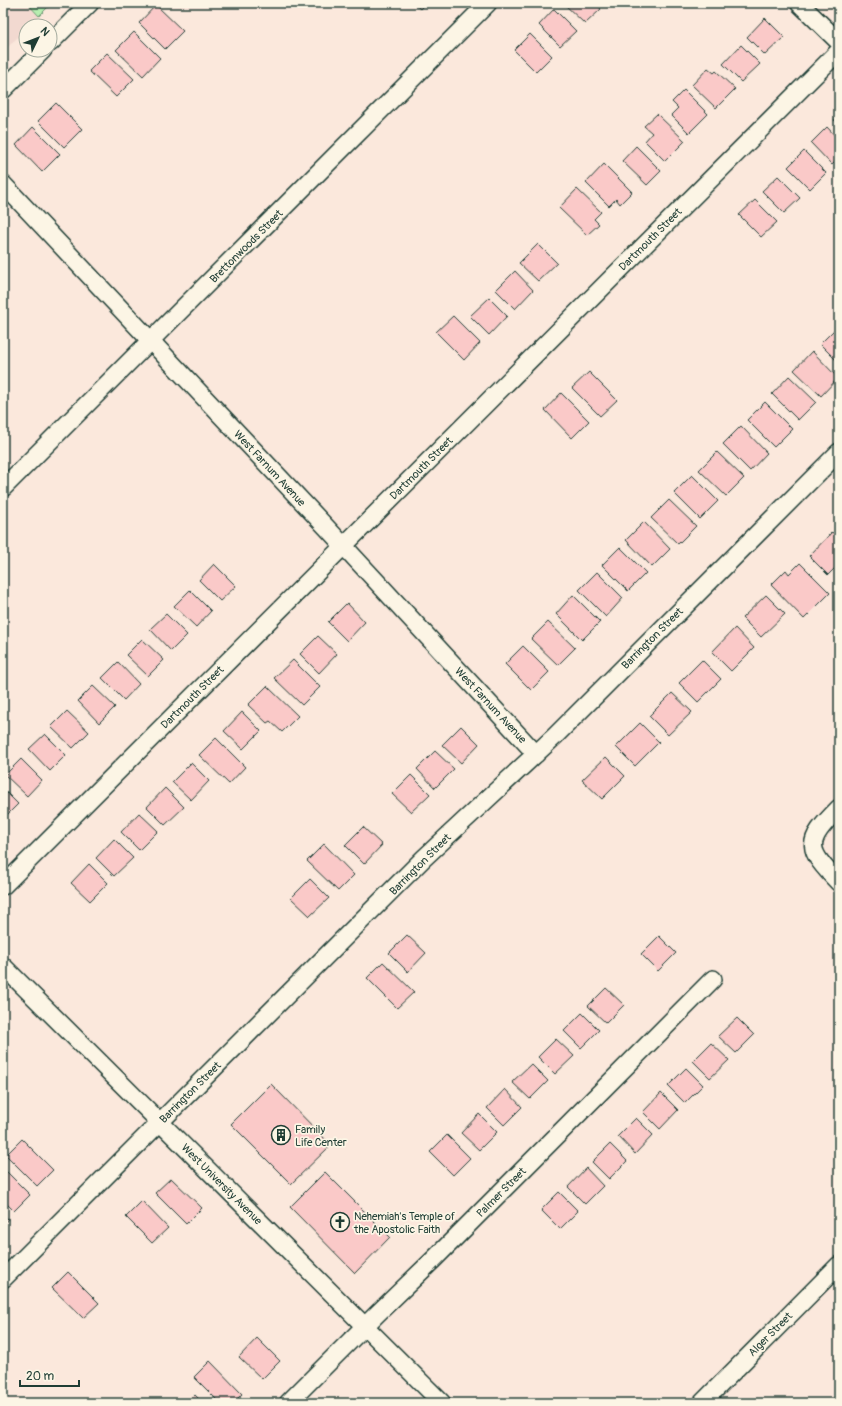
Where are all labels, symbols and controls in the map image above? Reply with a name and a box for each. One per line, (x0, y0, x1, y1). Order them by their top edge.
north arrow (18, 18, 58, 58)
text: N (38, 24, 53, 39)
street label: Dartmouth Street (616, 205, 685, 273)
street label: Brettonwoods Street (207, 207, 286, 286)
street label: West Farnum Avenue (231, 428, 309, 509)
street label: Dartmouth Street (387, 434, 456, 502)
street label: Barrington Street (619, 605, 686, 672)
street label: Dartmouth Street (158, 663, 227, 731)
street label: West Farnum Avenue (452, 665, 530, 746)
street label: Barrington Street (387, 831, 454, 898)
street label: Barrington Street (157, 1059, 224, 1126)
place label: Family Life Center (295, 1123, 347, 1149)
building icon: Family Life Center (270, 1124, 292, 1146)
street label: West University Avenue (179, 1141, 265, 1228)
street label: Palmer Street (474, 1164, 529, 1220)
place label: Nehemiah's Temple of the Apostolic Faith (353, 1210, 456, 1236)
church icon: Nehemiah's Temple of the Apostolic Faith (329, 1211, 351, 1233)
street label: Alger Street (746, 1309, 795, 1359)
scale bar (20, 1362, 79, 1388)
text: 20 m (26, 1369, 55, 1384)

